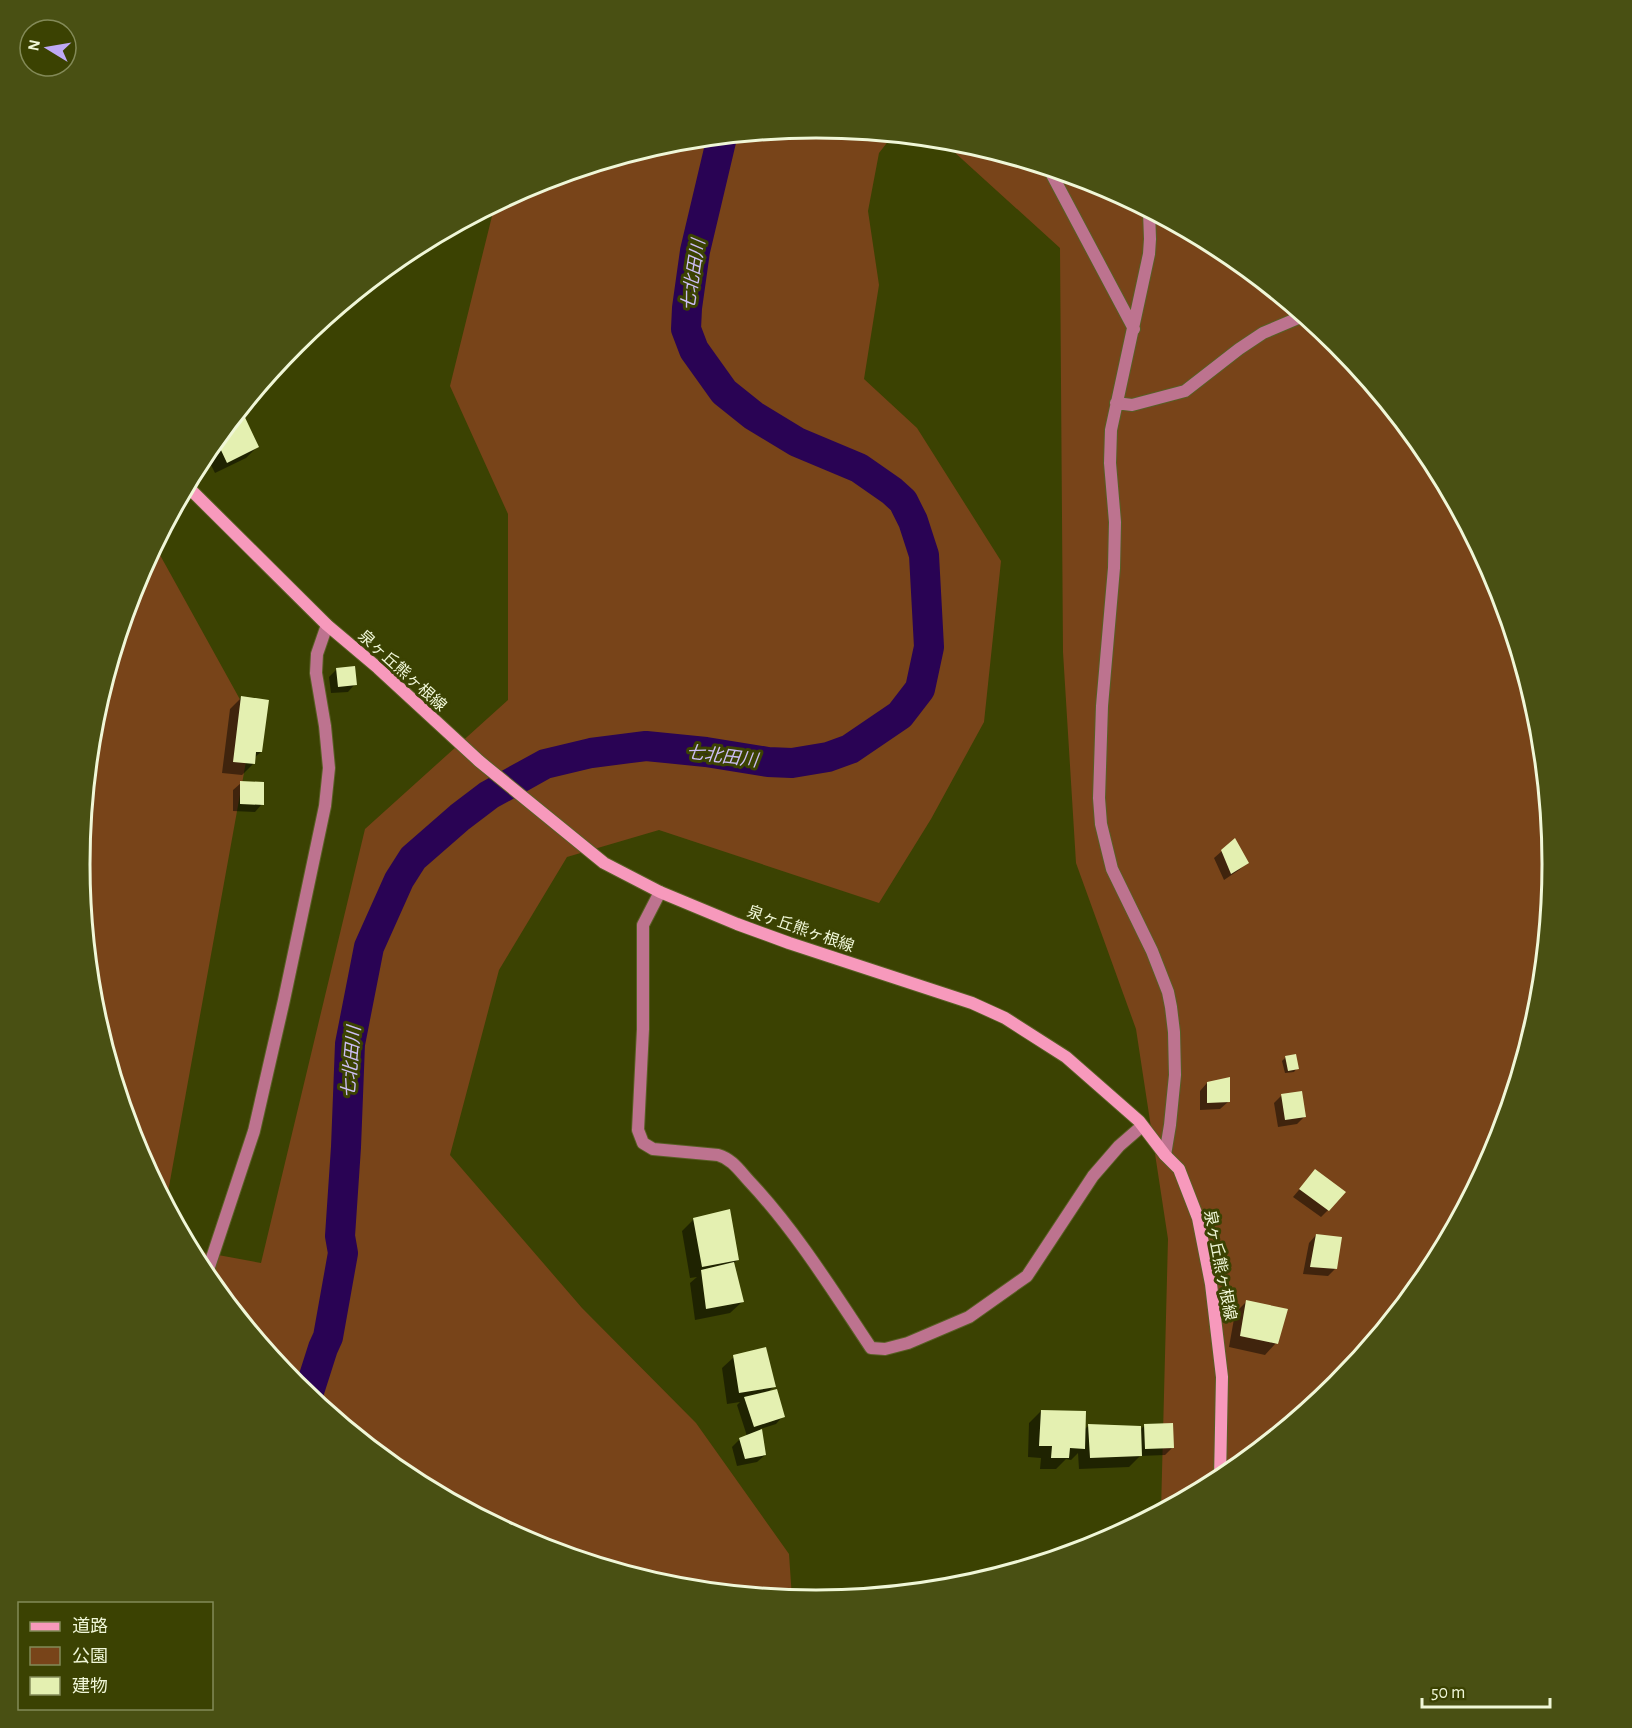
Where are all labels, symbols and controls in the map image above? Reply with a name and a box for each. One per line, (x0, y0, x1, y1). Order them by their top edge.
north arrow (18, 18, 78, 78)
text: N (25, 38, 43, 52)
water label: 七北田川 (678, 236, 709, 312)
street label: 泉ヶ丘熊ヶ根線 (355, 627, 450, 714)
water label: 七北田川 (685, 743, 761, 771)
street label: 泉ヶ丘熊ヶ根線 (745, 902, 857, 955)
water label: 七北田川 (339, 1023, 364, 1099)
street label: 泉ヶ丘熊ヶ根線 (1201, 1208, 1240, 1322)
legend (18, 1602, 213, 1710)
text: 道路 (72, 1616, 108, 1636)
text: 公園 (72, 1647, 108, 1666)
scale bar (1422, 1671, 1550, 1709)
text: 建物 (72, 1676, 108, 1696)
text: 50 m (1431, 1684, 1465, 1702)

